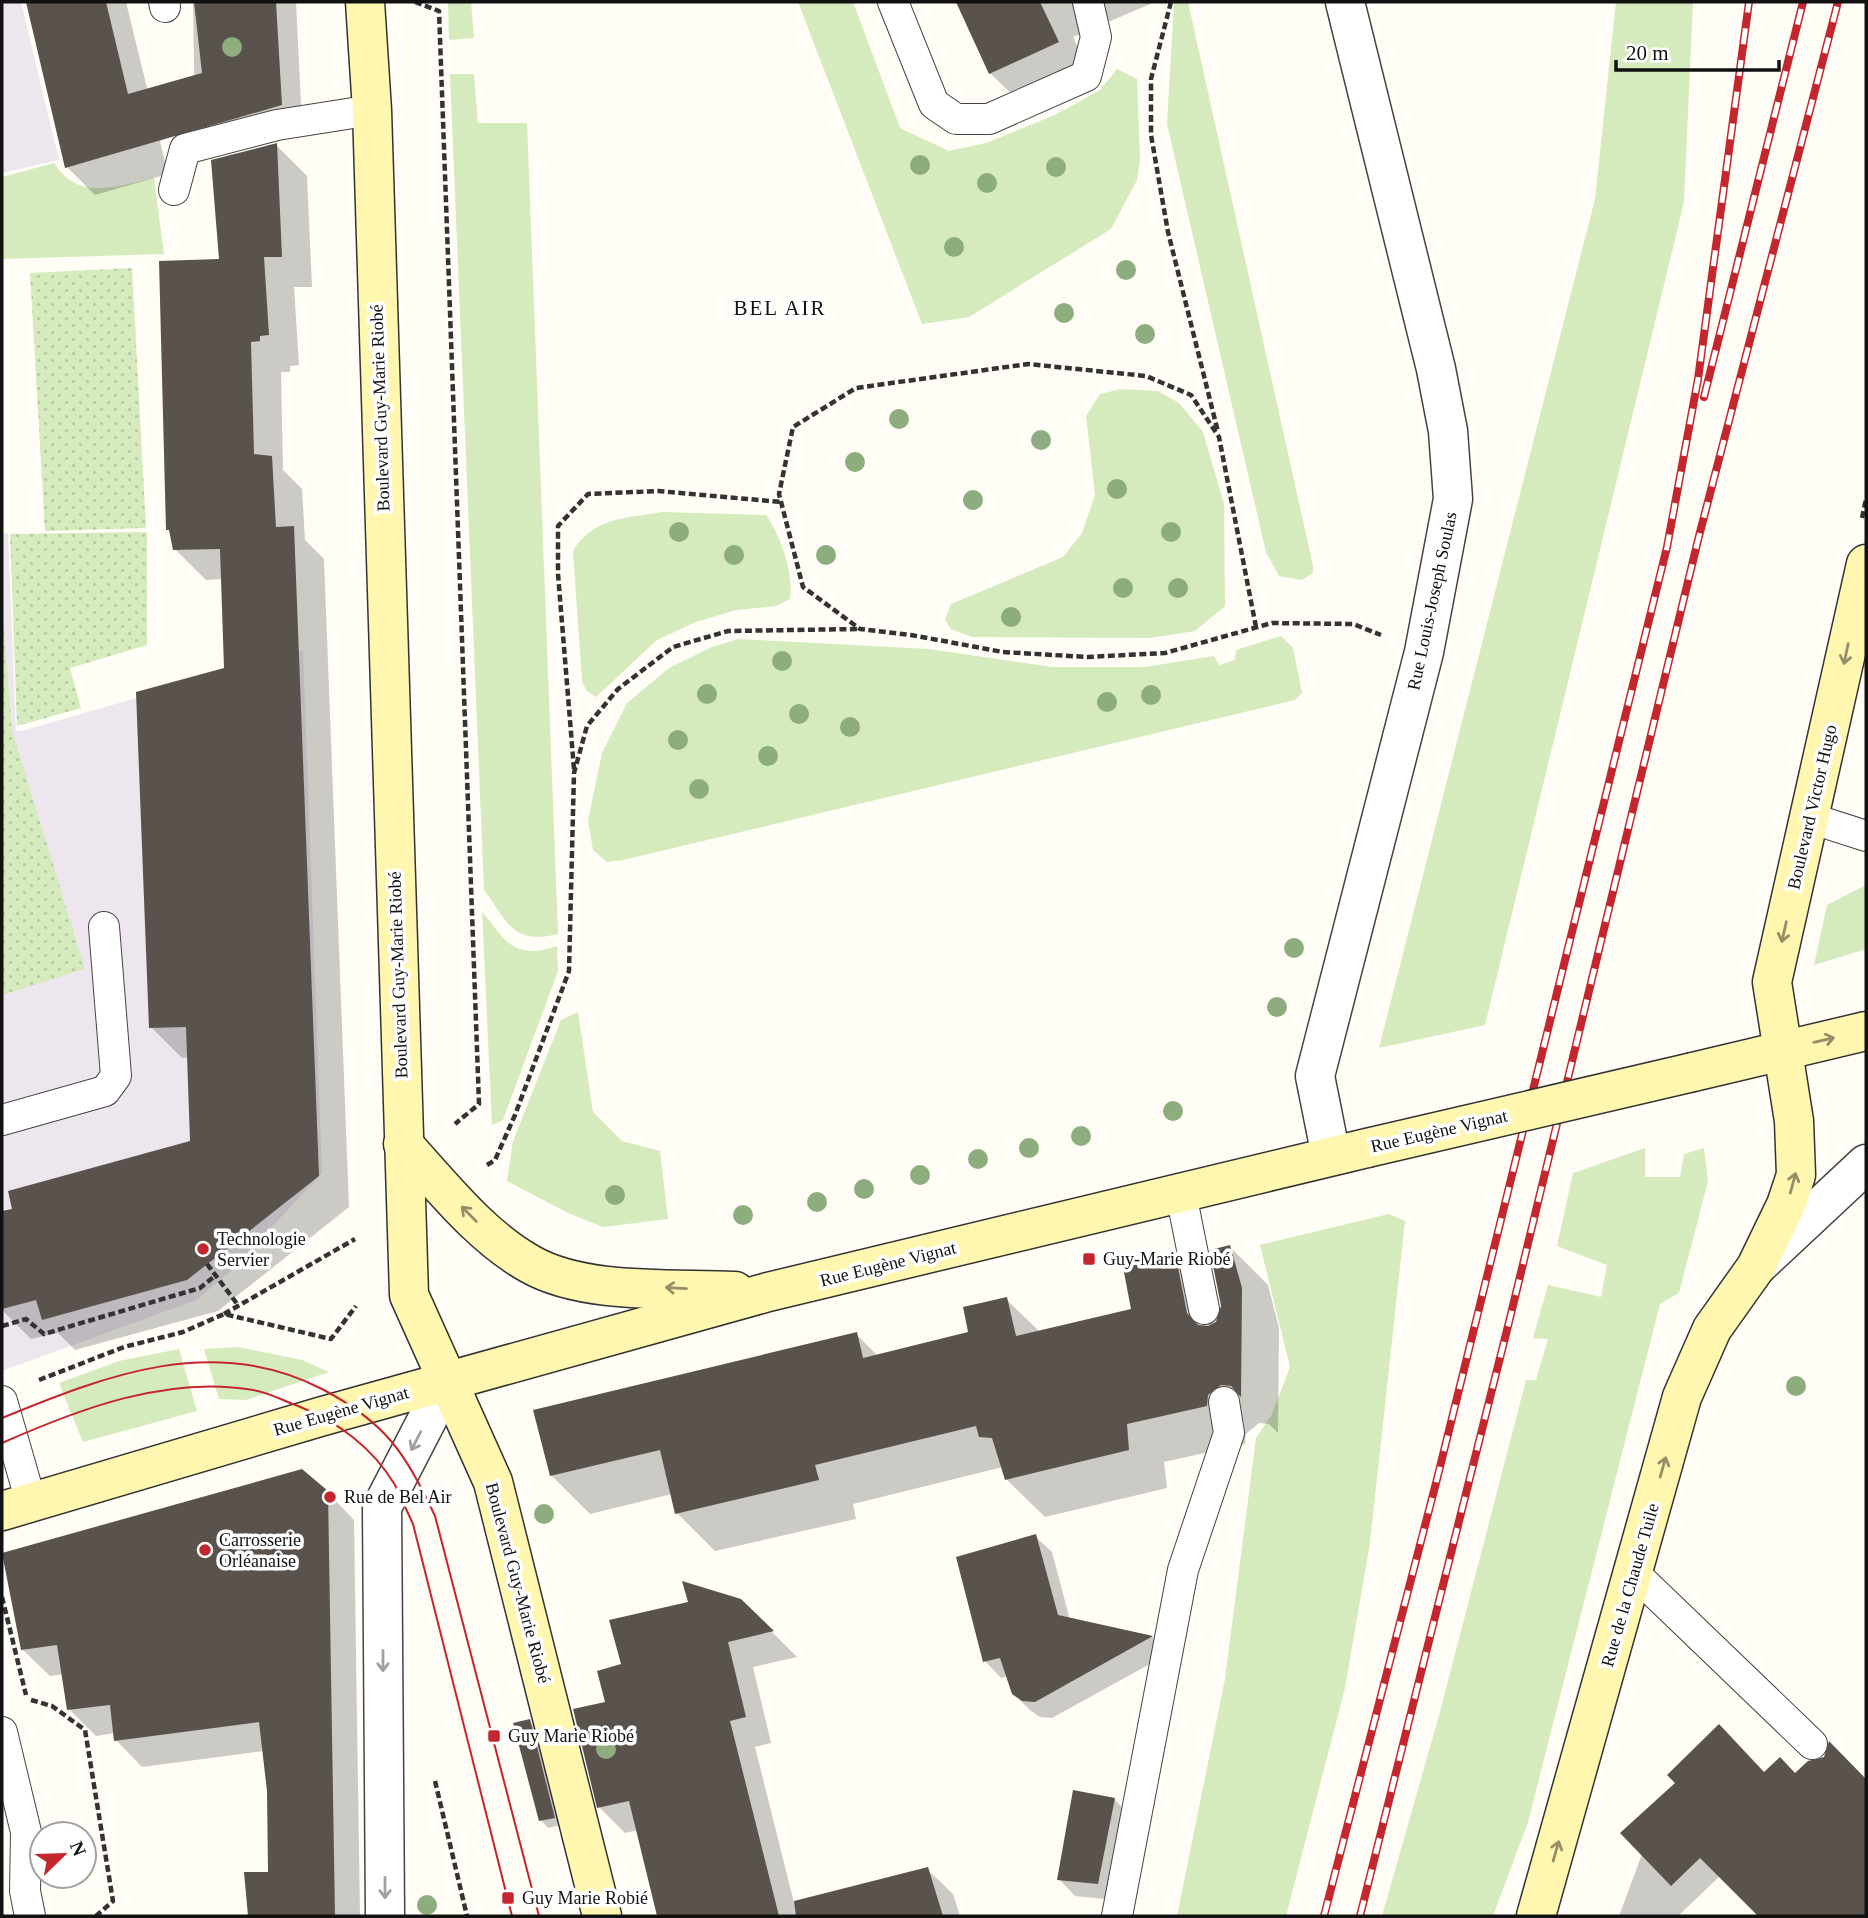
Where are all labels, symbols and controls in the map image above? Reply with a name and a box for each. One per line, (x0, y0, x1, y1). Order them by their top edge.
scale bar (1616, 28, 1779, 72)
text: 20 m (1626, 41, 1669, 65)
district label: BEL AIR (733, 296, 827, 320)
street label: Boulevard Guy-Marie Riobé (366, 304, 394, 512)
street label: Rue Louis-Joseph Soulas (1403, 510, 1461, 692)
one-way arrow (1839, 642, 1853, 665)
street label: Boulevard Victor Hugo (1783, 723, 1841, 891)
street label: Boulevard Guy-Marie Riobé (384, 871, 412, 1079)
one-way arrow (1776, 920, 1790, 943)
one-way arrow (1813, 1033, 1835, 1046)
street label: Rue Eugène Vignat (1369, 1106, 1509, 1156)
one-way arrow (1787, 1172, 1800, 1194)
one-way arrow (461, 1206, 478, 1223)
place label: Technologie Servier (217, 1229, 306, 1270)
street label: Rue Eugène Vignat (818, 1237, 958, 1291)
marker: Technologie Servier (195, 1241, 211, 1257)
place label: Guy-Marie Riobé (1103, 1249, 1230, 1269)
marker: Guy-Marie Riobé (1081, 1251, 1097, 1267)
one-way arrow (664, 1281, 687, 1294)
street label: Rue Eugène Vignat (271, 1382, 411, 1440)
one-way arrow (409, 1430, 422, 1451)
one-way arrow (1657, 1456, 1670, 1478)
street label: Boulevard Guy-Marie Riobé (482, 1480, 554, 1686)
place label: Rue de Bel Air (344, 1487, 451, 1507)
marker: Rue de Bel Air (322, 1489, 338, 1505)
street label: Rue de la Chaude Tuile (1597, 1501, 1663, 1669)
place label: Carrosserie Orléanaise (219, 1530, 301, 1571)
marker: Carrosserie Orléanaise (197, 1542, 213, 1558)
one-way arrow (376, 1649, 390, 1672)
place label: Guy Marie Riobé (508, 1726, 634, 1746)
marker: Guy Marie Riobé (486, 1728, 502, 1744)
north arrow (28, 1820, 98, 1890)
text: N (66, 1838, 91, 1859)
one-way arrow (1550, 1840, 1563, 1862)
one-way arrow (378, 1876, 392, 1899)
place label: Guy Marie Robié (522, 1888, 648, 1908)
marker: Guy Marie Robié (500, 1890, 516, 1906)

